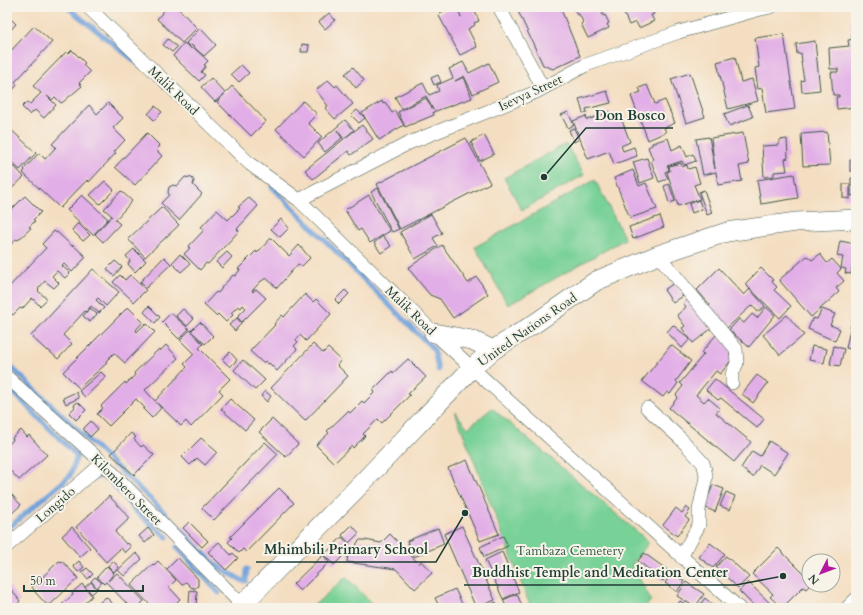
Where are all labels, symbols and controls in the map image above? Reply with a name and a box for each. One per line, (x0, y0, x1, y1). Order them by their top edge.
street label: Malik Road (144, 62, 203, 119)
street label: Isevya Street (496, 70, 565, 116)
callout: Don Bosco (586, 102, 673, 128)
text: Don Bosco (595, 106, 665, 125)
street label: Malik Road (381, 282, 440, 339)
street label: United Nations Road (474, 289, 581, 371)
street label: Kilombero Street (87, 450, 166, 529)
street label: Longido (32, 482, 79, 527)
callout: Mhimbili Primary School (256, 536, 436, 562)
text: Mhimbili Primary School (264, 540, 428, 559)
park label: Tambaza Cemetery (516, 542, 624, 560)
north arrow (801, 553, 841, 593)
callout: Buddhist Temple and Meditation Center (464, 559, 736, 585)
text: Buddhist Temple and Meditation Center (472, 563, 728, 582)
scale bar (24, 567, 143, 593)
text: N (805, 570, 823, 588)
text: 50 m (30, 573, 57, 589)

